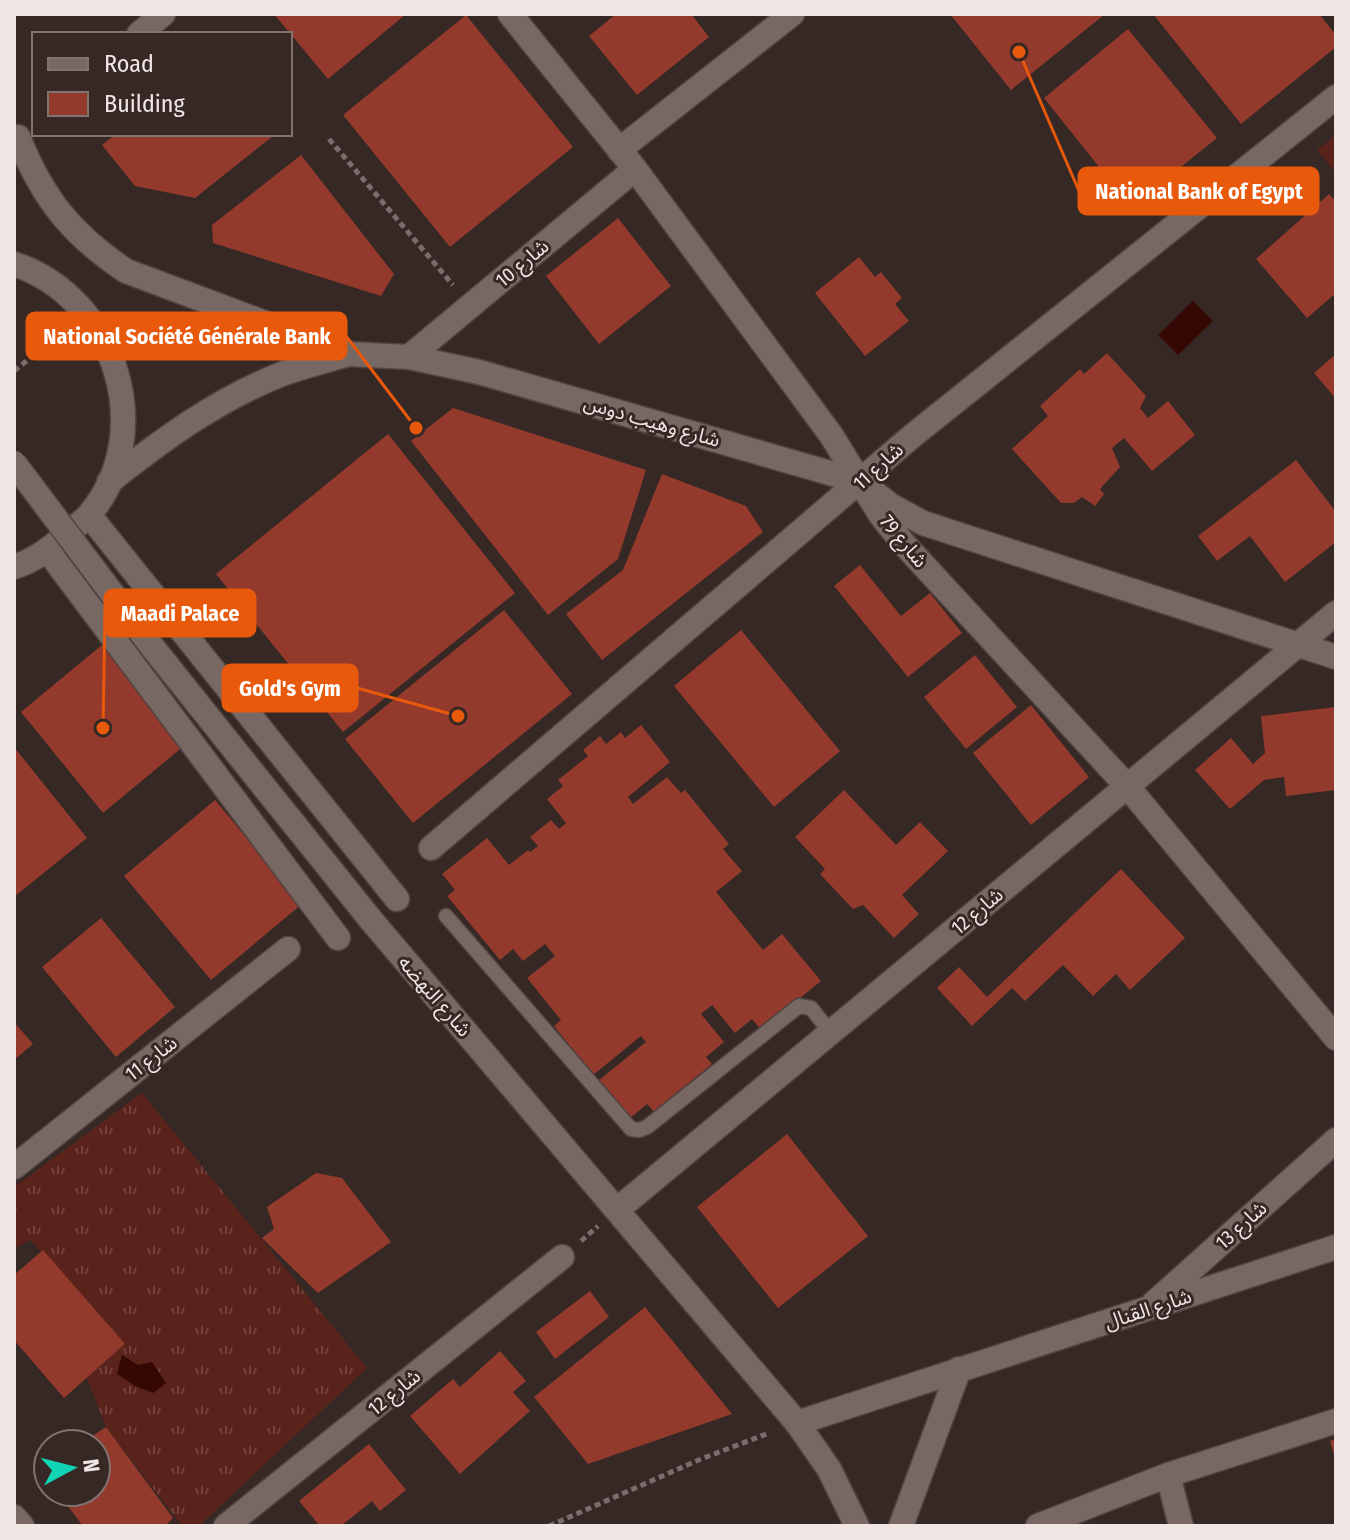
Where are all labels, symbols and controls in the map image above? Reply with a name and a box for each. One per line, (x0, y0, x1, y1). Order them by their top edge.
legend (32, 32, 292, 136)
text: Road (104, 50, 154, 78)
text: Building (104, 90, 186, 118)
callout: National Bank of Egypt (1079, 168, 1318, 214)
text: National Bank of Egypt (1095, 178, 1303, 205)
street label: شارع 10 (491, 234, 555, 294)
callout: National Société Générale Bank (27, 313, 346, 359)
text: National Société Générale Bank (43, 323, 331, 350)
street label: شارع وهيب دوس (580, 390, 723, 455)
street label: شارع 11 (848, 437, 910, 497)
street label: شارع 79 (873, 510, 933, 574)
callout: Maadi Palace (105, 590, 255, 636)
text: Maadi Palace (121, 600, 239, 627)
callout: Gold's Gym (223, 665, 357, 711)
text: Gold's Gym (239, 675, 341, 702)
street label: شارع 12 (946, 882, 1010, 942)
street label: شارع النهضه (391, 951, 477, 1043)
street label: شارع 11 (120, 1030, 183, 1088)
street label: شارع 13 (1210, 1196, 1274, 1256)
street label: شارع القنال (1101, 1284, 1195, 1337)
street label: شارع 12 (363, 1364, 427, 1423)
north arrow (32, 1428, 112, 1508)
text: N (77, 1457, 106, 1474)

